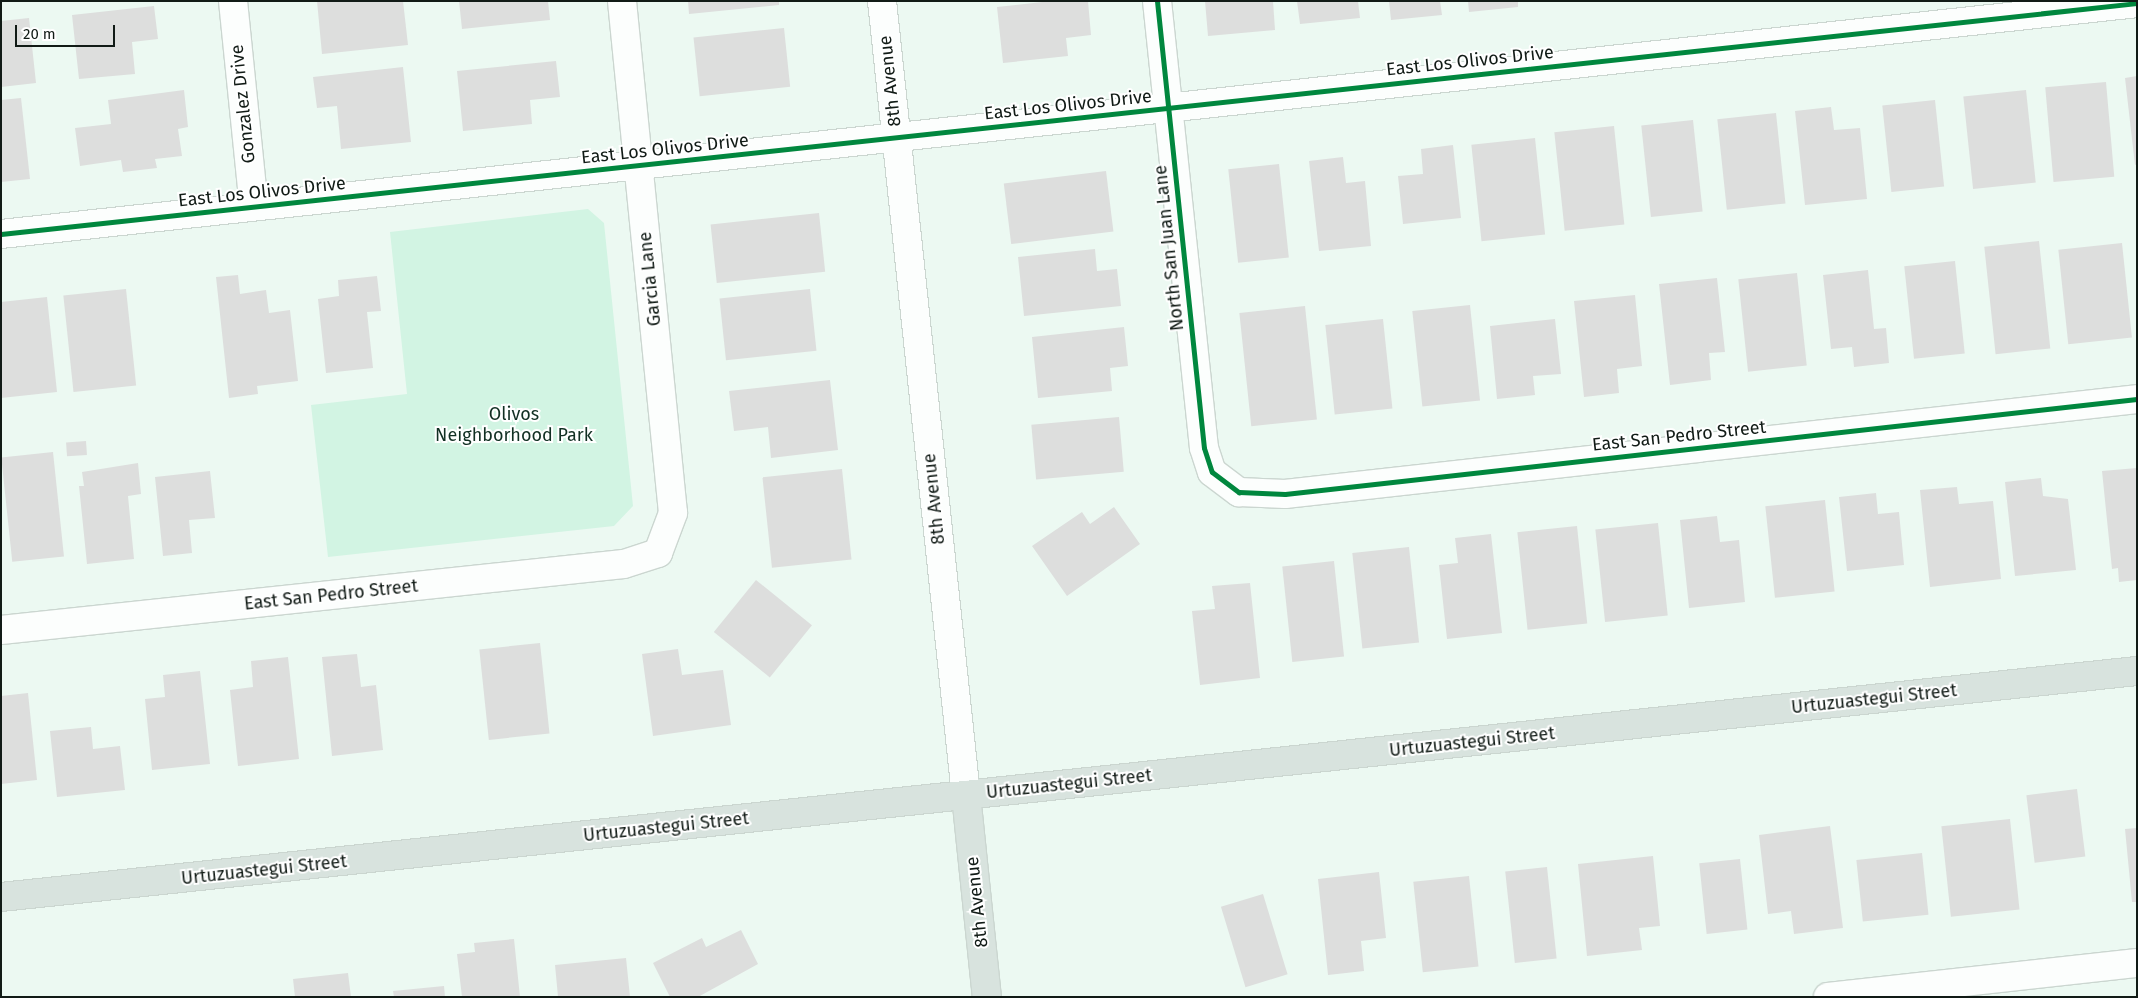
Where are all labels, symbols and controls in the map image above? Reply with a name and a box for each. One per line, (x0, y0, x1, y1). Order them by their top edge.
scale bar (18, 15, 118, 47)
text: 20 m (23, 25, 56, 43)
street label: 8th Avenue (874, 34, 906, 128)
street label: East Los Olivos Drive (1385, 41, 1555, 81)
street label: Gonzalez Drive (226, 44, 260, 164)
street label: East Los Olivos Drive (983, 85, 1153, 125)
street label: East Los Olivos Drive (580, 129, 750, 169)
street label: North San Juan Lane (1150, 164, 1188, 332)
street label: East Los Olivos Drive (177, 172, 347, 212)
street label: Garcia Lane (634, 231, 666, 327)
park label: Olivos Neighborhood Park (435, 404, 593, 446)
street label: East San Pedro Street (1591, 416, 1767, 456)
street label: 8th Avenue (918, 452, 950, 546)
street label: East San Pedro Street (243, 575, 419, 615)
street label: Urtuzuastegui Street (1790, 680, 1958, 718)
street label: Urtuzuastegui Street (1388, 723, 1556, 761)
street label: Urtuzuastegui Street (985, 765, 1153, 803)
street label: Urtuzuastegui Street (582, 808, 750, 846)
street label: Urtuzuastegui Street (180, 851, 348, 889)
street label: 8th Avenue (961, 855, 993, 949)

